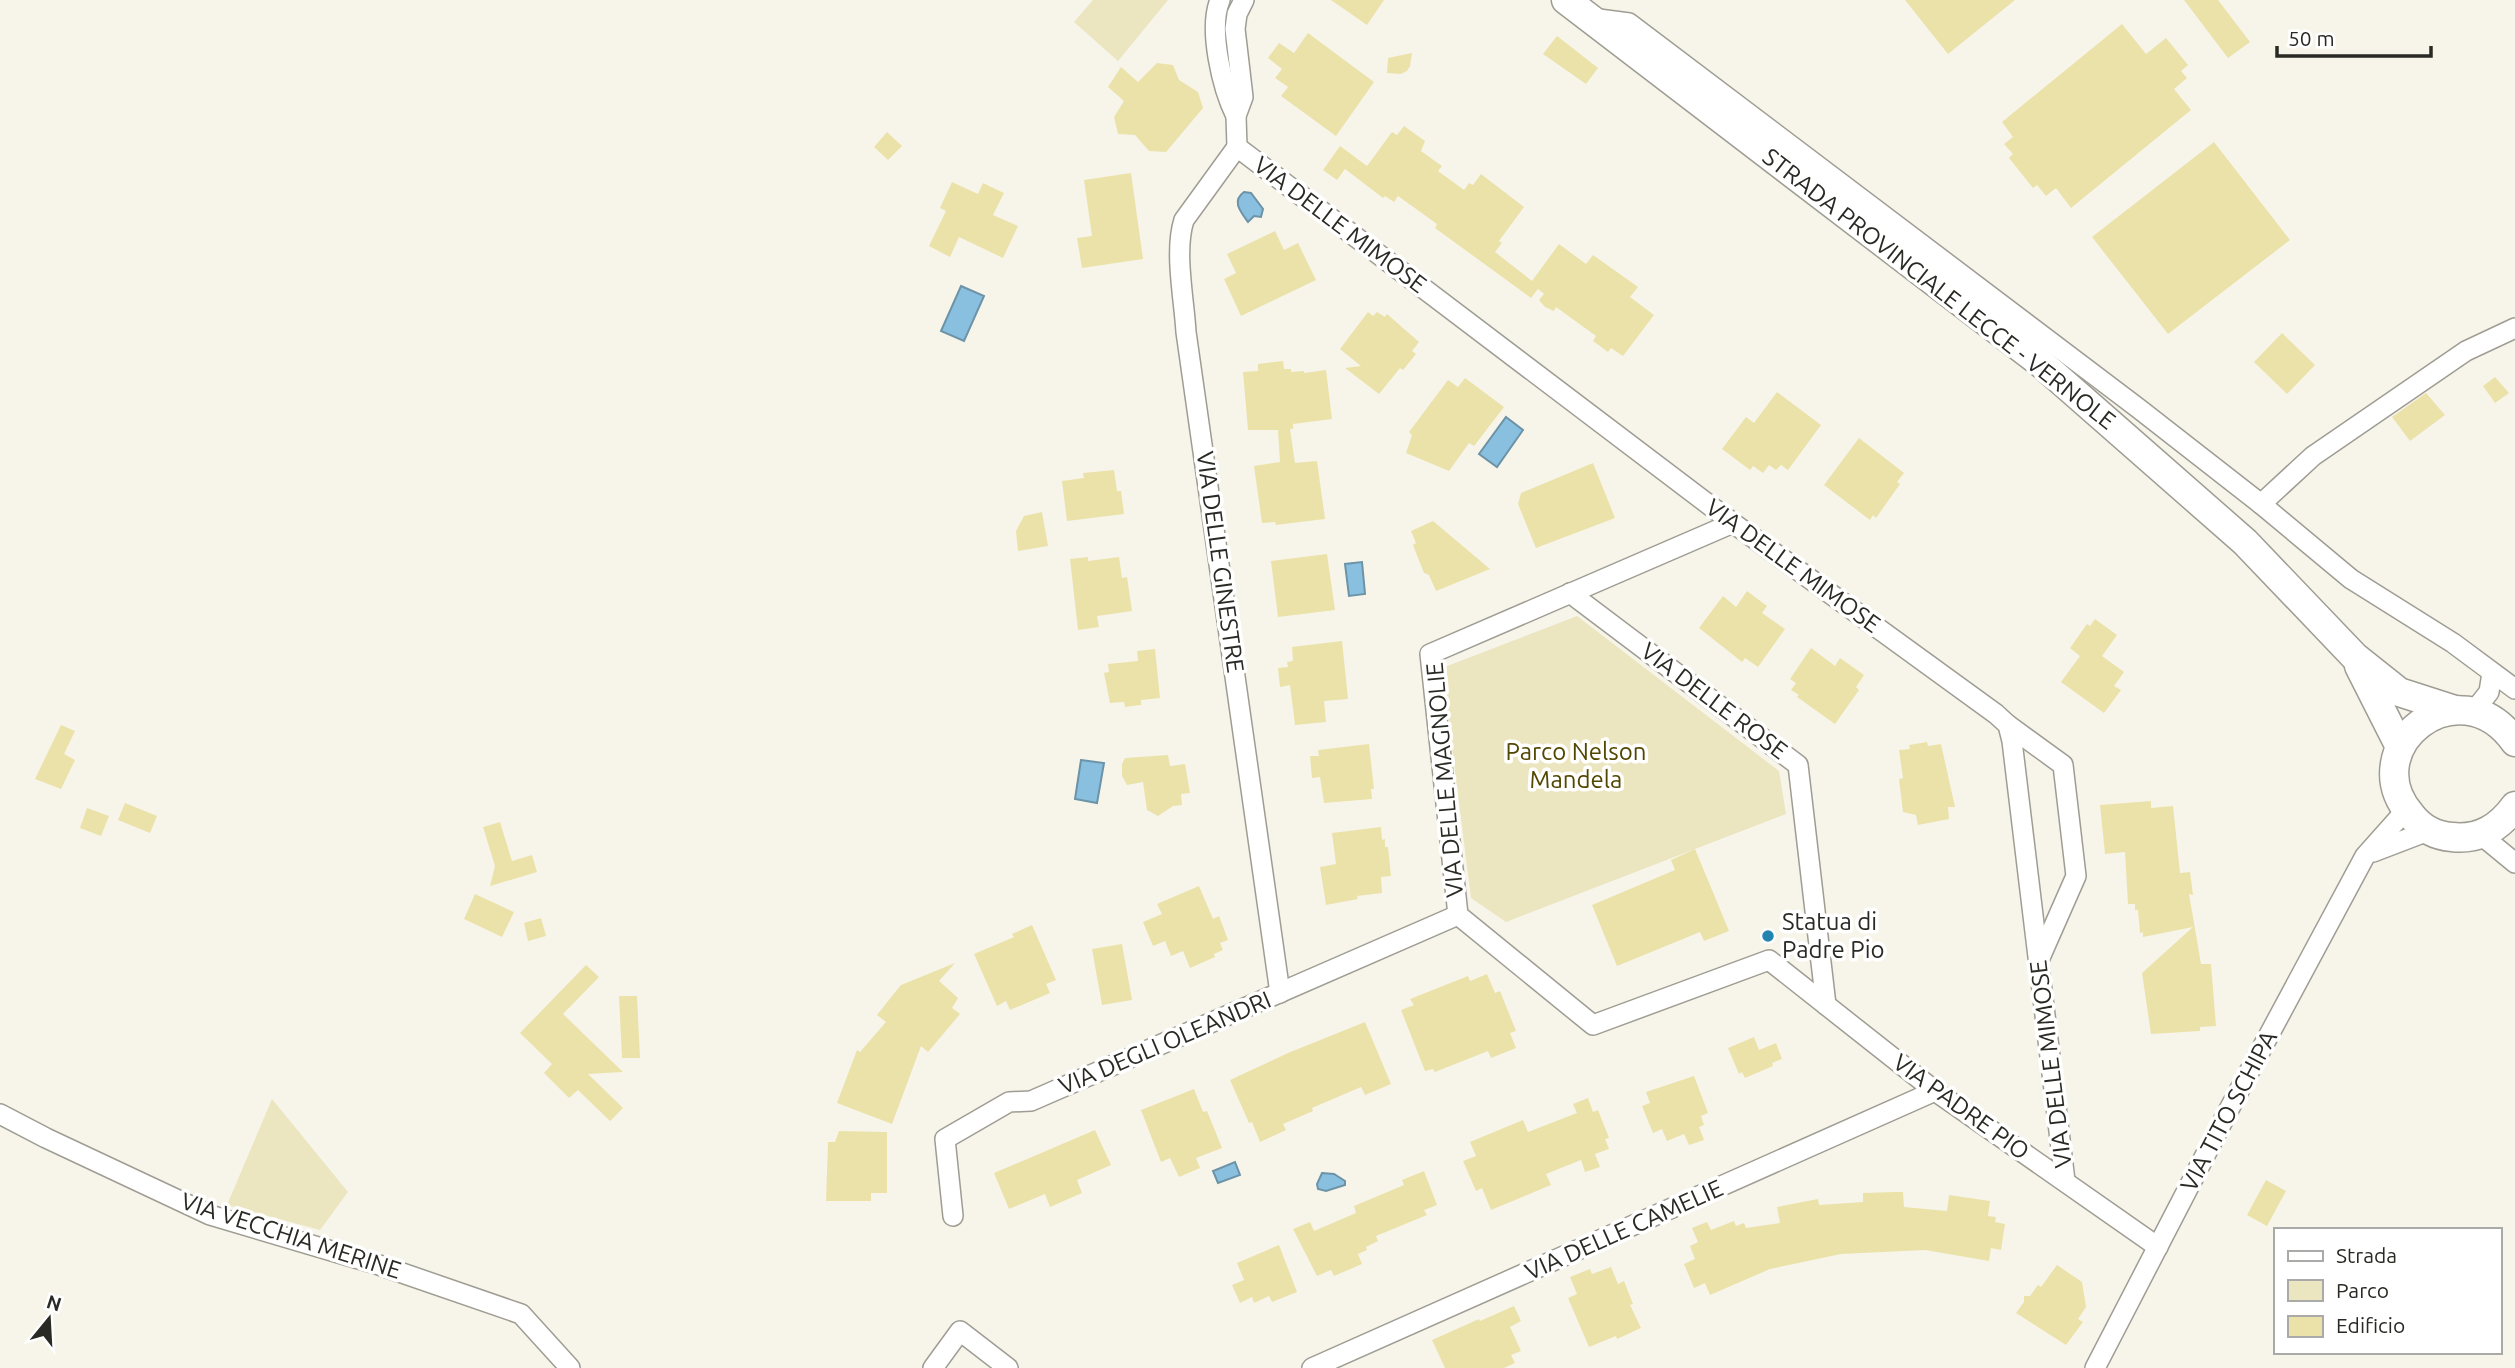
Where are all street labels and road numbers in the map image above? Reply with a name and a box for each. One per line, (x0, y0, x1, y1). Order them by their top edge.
street label: STRADA PROVINCIALE LECCE - VERNOLE (1758, 143, 2121, 435)
street label: VIA DELLE MIMOSE (1249, 151, 1432, 298)
street label: VIA DELLE GINESTRE (1192, 450, 1249, 674)
street label: VIA DELLE MIMOSE (1701, 493, 1886, 638)
street label: VIA DELLE ROSE (1636, 637, 1793, 764)
street label: VIA DELLE MAGNOLIE (1421, 661, 1468, 899)
street label: VIA DELLE MIMOSE (2024, 959, 2077, 1169)
street label: VIA DEGLI OLEANDRI (1055, 986, 1275, 1099)
street label: VIA TITO SCHIPA (2175, 1025, 2282, 1196)
street label: VIA PADRE PIO (1888, 1048, 2035, 1165)
street label: VIA DELLE CAMELIE (1521, 1174, 1727, 1285)
street label: VIA VECCHIA MERINE (178, 1187, 405, 1284)

